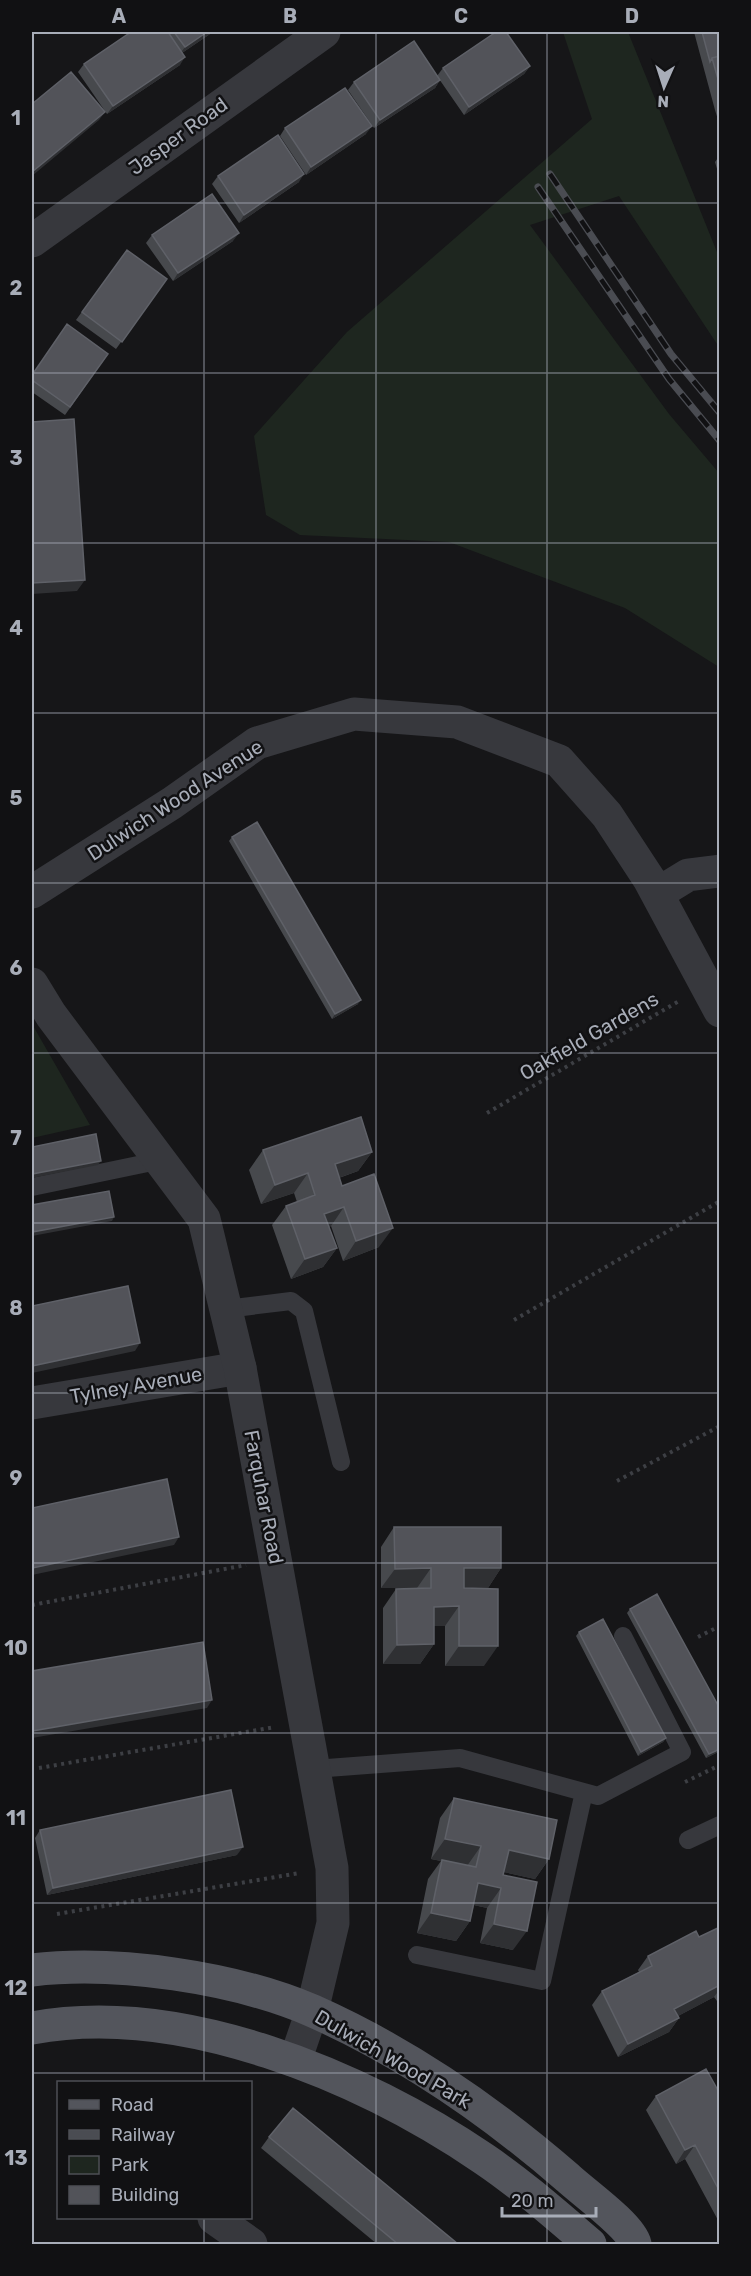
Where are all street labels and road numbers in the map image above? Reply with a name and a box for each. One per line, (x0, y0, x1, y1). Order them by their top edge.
street label: Jasper Road (124, 92, 232, 180)
street label: Dulwich Wood Avenue (83, 734, 267, 866)
street label: Oakfield Gardens (515, 987, 663, 1085)
street label: Tylney Avenue (68, 1362, 204, 1408)
street label: Farquhar Road (239, 1428, 289, 1566)
street label: Dulwich Wood Park (311, 2005, 476, 2114)

